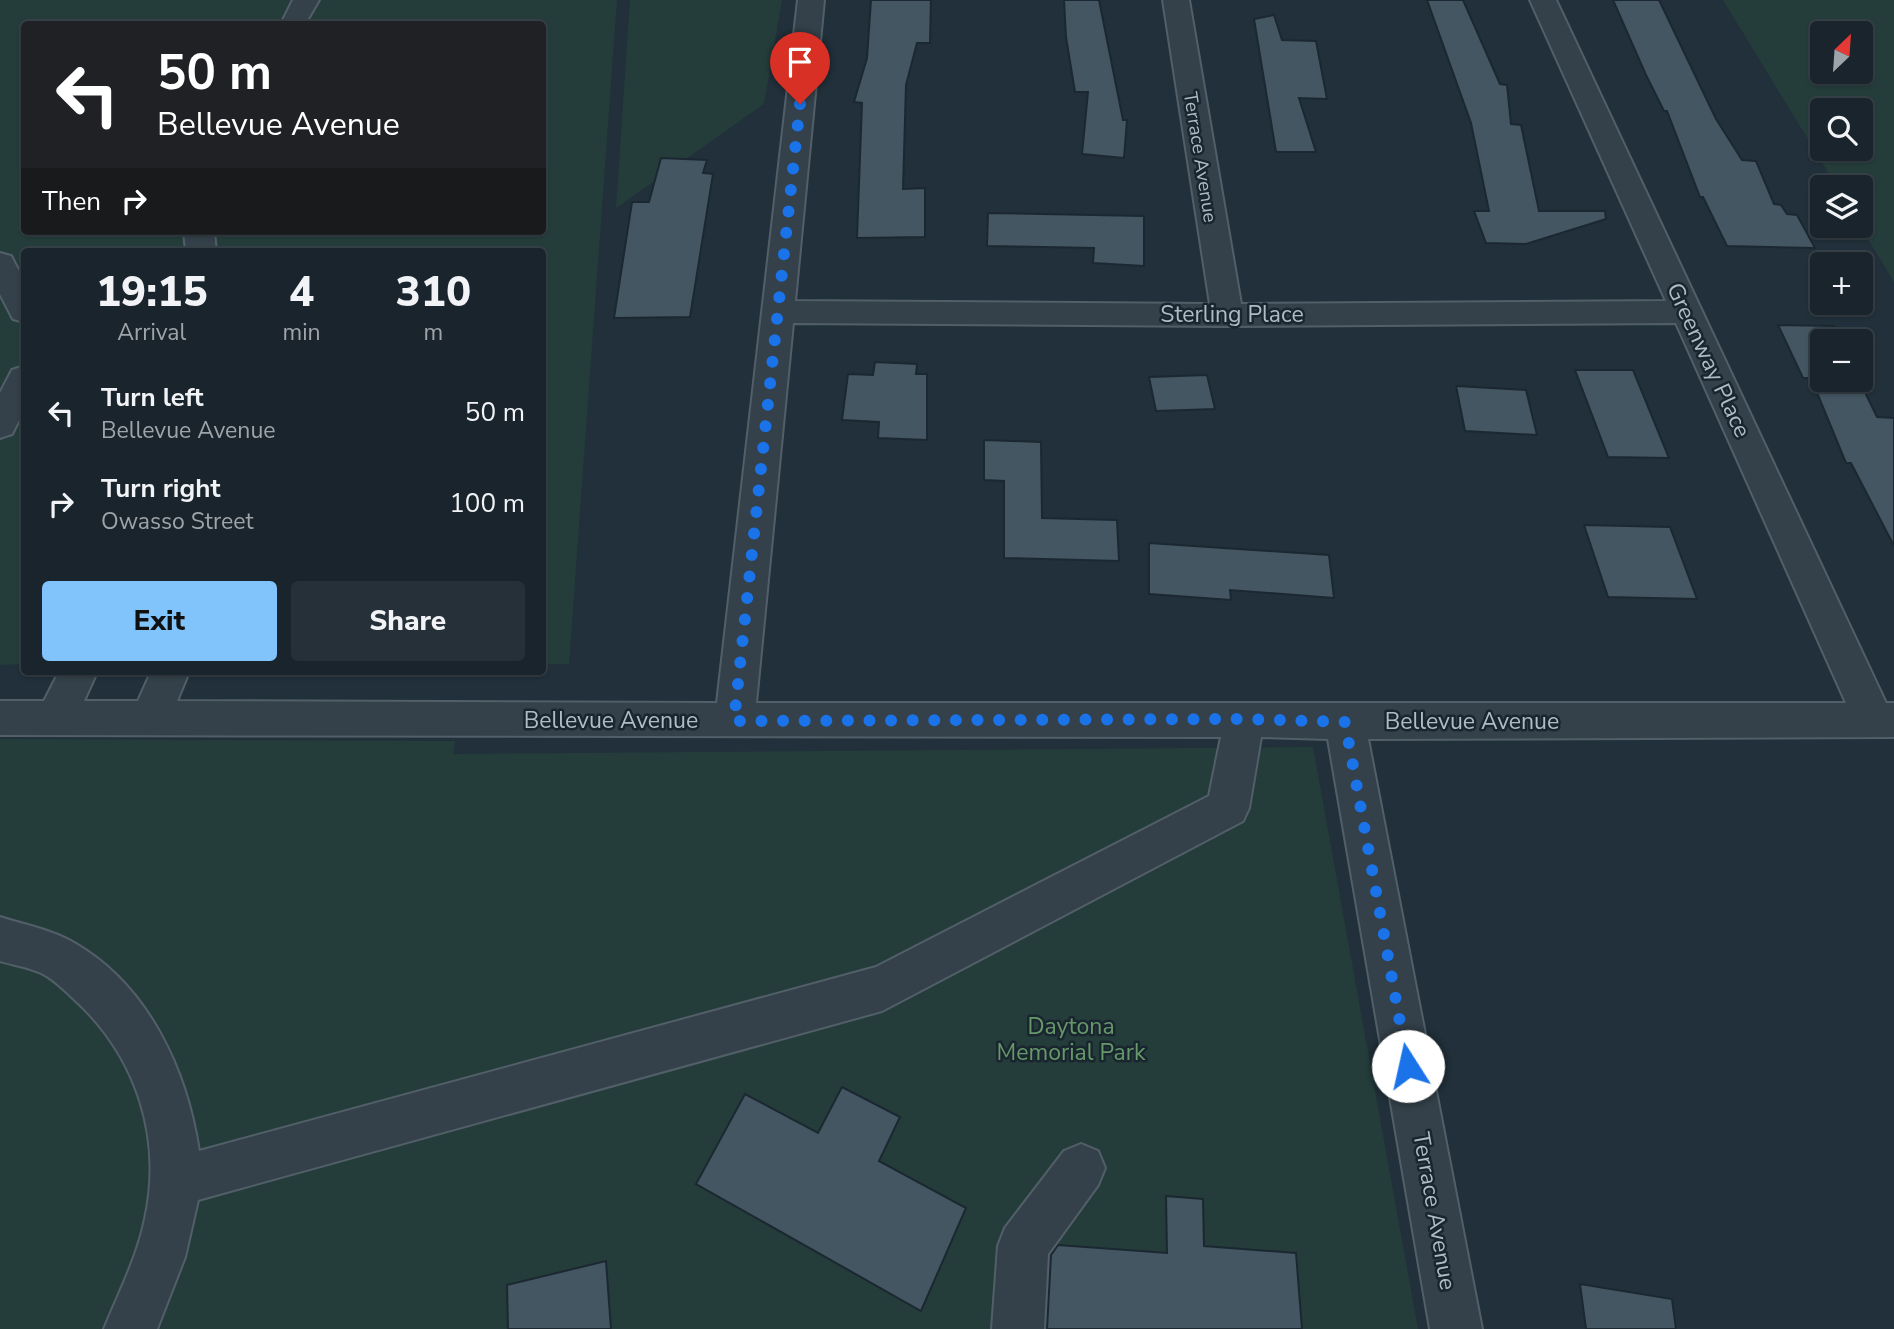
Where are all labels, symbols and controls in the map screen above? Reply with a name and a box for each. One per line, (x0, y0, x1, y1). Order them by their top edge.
north arrow (1810, 21, 1872, 84)
map controls (1810, 21, 1873, 392)
pin (770, 32, 830, 104)
text: 50 m (157, 39, 272, 106)
icon: arrive (781, 43, 819, 81)
icon: left (42, 49, 133, 140)
street label: Terrace Avenue (1177, 90, 1223, 224)
button: search (1810, 98, 1873, 161)
text: Bellevue Avenue (157, 103, 400, 146)
button: layers (1810, 175, 1873, 238)
icon: right (115, 182, 153, 220)
text: Then (42, 184, 101, 219)
button: + (1810, 252, 1873, 315)
text: 19:15 (96, 264, 208, 321)
text: 4 (289, 264, 314, 321)
text: 310 (396, 264, 471, 321)
street label: Greenway Place (1659, 278, 1758, 443)
street label: Sterling Place (1160, 299, 1304, 330)
text: Arrival (117, 317, 186, 348)
text: min (283, 317, 321, 348)
text: m (423, 317, 443, 348)
button: − (1810, 329, 1873, 392)
text: Turn left (101, 380, 204, 415)
icon: left (42, 394, 80, 432)
text: 50 m (465, 395, 525, 430)
text: Bellevue Avenue (101, 415, 276, 446)
text: Turn right (101, 471, 220, 506)
icon: right (42, 485, 80, 523)
text: 100 m (449, 486, 525, 521)
text: Owasso Street (101, 506, 254, 537)
button: Exit (42, 581, 277, 661)
button: Share (291, 581, 525, 661)
street label: Bellevue Avenue (524, 705, 698, 736)
street label: Bellevue Avenue (1385, 706, 1559, 737)
park label: Daytona Memorial Park (997, 1011, 1146, 1068)
position arrow (1371, 1029, 1445, 1103)
street label: Terrace Avenue (1405, 1130, 1464, 1292)

